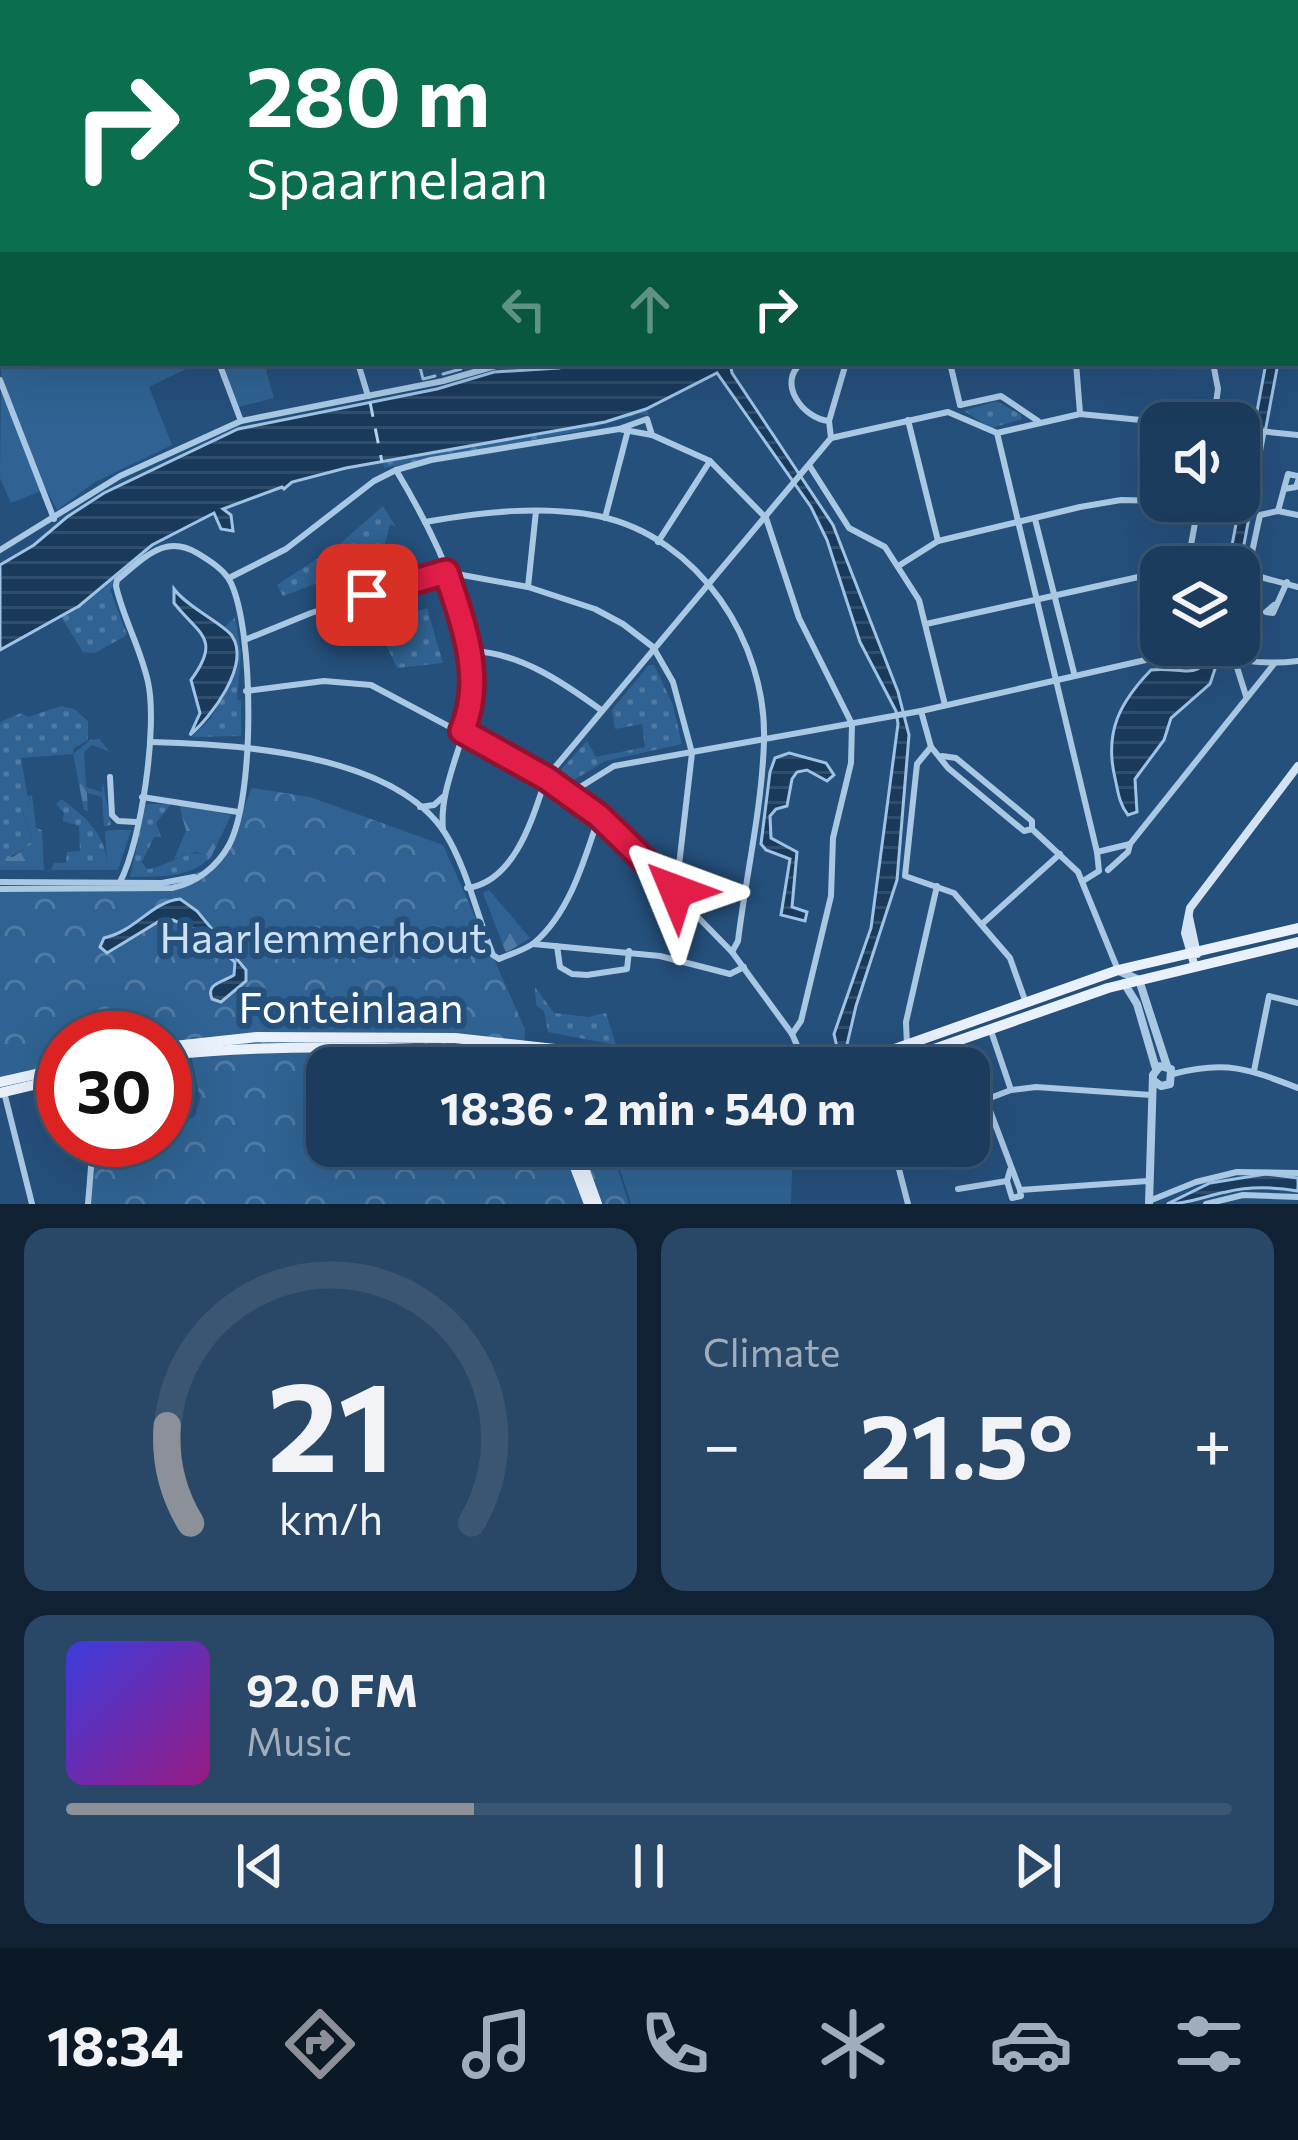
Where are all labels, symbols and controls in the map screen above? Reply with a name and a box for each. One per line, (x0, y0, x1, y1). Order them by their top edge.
text: 280 m (246, 42, 490, 144)
icon: right (48, 48, 204, 204)
text: Spaarnelaan (246, 144, 548, 210)
icon: left (491, 276, 557, 342)
icon: ahead (617, 276, 683, 342)
icon: right (743, 276, 809, 342)
map controls (1140, 402, 1260, 666)
button: sound (1140, 402, 1260, 522)
pin (316, 544, 418, 646)
button: layers (1140, 546, 1260, 666)
icon: arrive (334, 562, 400, 628)
position arrow (613, 828, 739, 954)
park label: Haarlemmerhout (159, 910, 487, 962)
street label: Fonteinlaan (239, 980, 463, 1032)
speed limit sign: 30 (36, 1011, 192, 1167)
text: 18:36 · 2 min · 540 m (440, 1079, 856, 1134)
text: Climate (703, 1327, 840, 1375)
text: 21 (267, 1345, 394, 1498)
text: 21.5° (860, 1387, 1074, 1498)
text: − (703, 1402, 741, 1483)
text: + (1193, 1402, 1232, 1483)
text: km/h (278, 1490, 383, 1543)
text: 92.0 FM (246, 1661, 418, 1716)
text: Music (246, 1716, 352, 1764)
icon: previous (227, 1833, 293, 1899)
icon: pause (616, 1833, 682, 1899)
icon: next (1005, 1833, 1071, 1899)
icon: directions (278, 2002, 362, 2086)
icon: music (455, 2002, 539, 2086)
icon: phone (633, 2002, 717, 2086)
icon: climate (811, 2002, 895, 2086)
icon: car (989, 2002, 1073, 2086)
icon: filters (1167, 2002, 1251, 2086)
text: 18:34 (47, 2011, 184, 2077)

